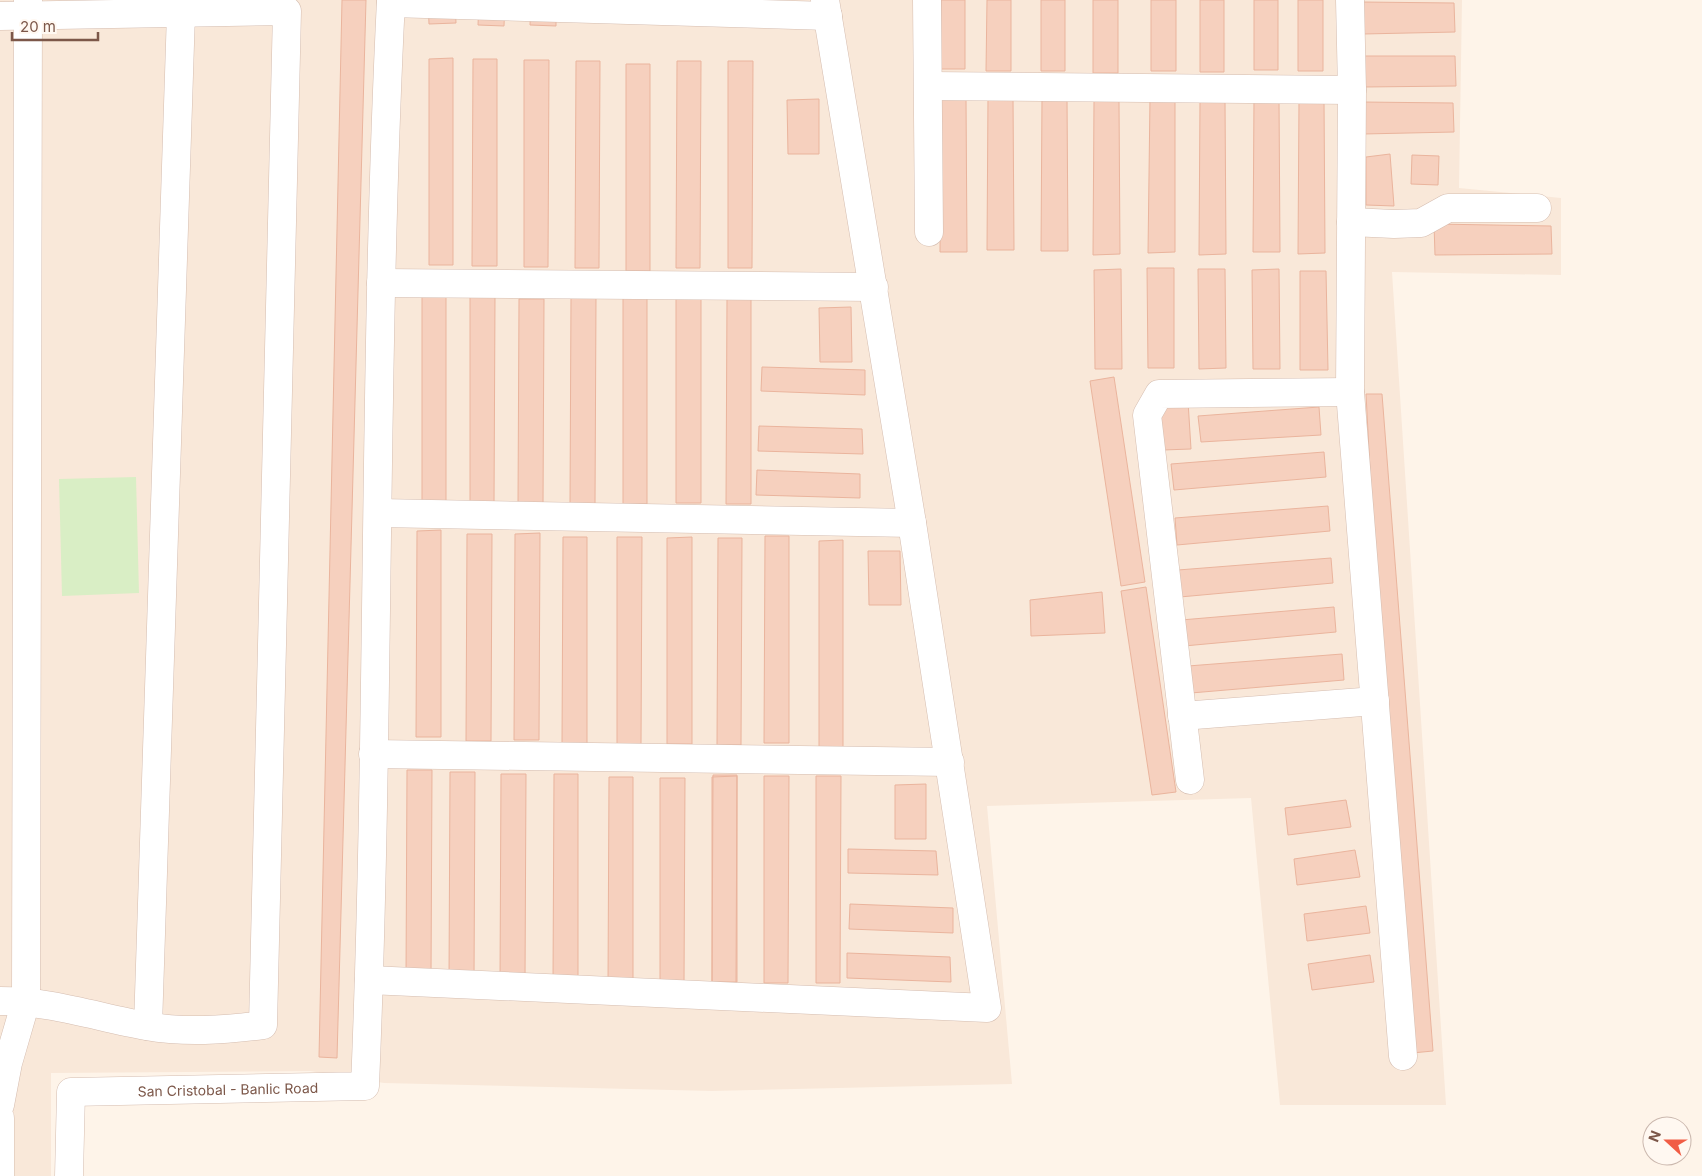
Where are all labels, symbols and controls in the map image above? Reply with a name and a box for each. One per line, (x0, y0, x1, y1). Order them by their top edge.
scale bar (12, 10, 99, 42)
text: 20 m (20, 17, 56, 36)
street label: San Cristobal - Banlic Road (137, 1078, 318, 1099)
north arrow (1642, 1116, 1692, 1166)
text: N (1645, 1128, 1664, 1144)

